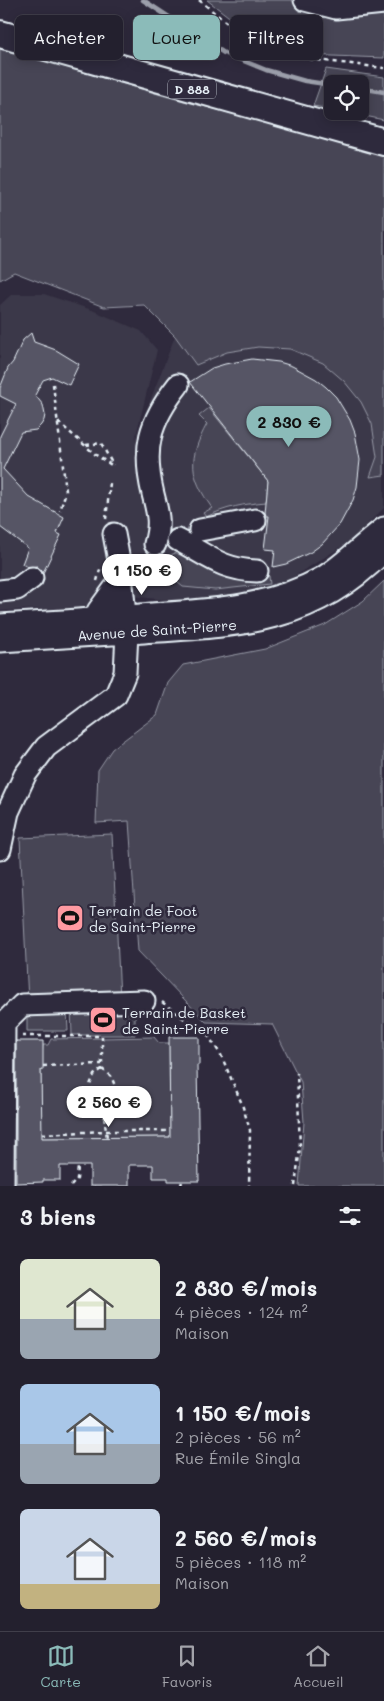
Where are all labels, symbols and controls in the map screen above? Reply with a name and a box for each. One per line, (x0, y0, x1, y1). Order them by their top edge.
chip: Acheter (15, 15, 123, 60)
chip: Louer (133, 15, 220, 60)
chip: Filtres (230, 15, 323, 60)
map controls (324, 75, 369, 120)
button: locate (324, 75, 369, 120)
road number: D 888 (168, 80, 216, 98)
pin: 2 830 € (243, 406, 335, 448)
text: 2 830 € (257, 411, 321, 432)
pin: 1 150 € (96, 554, 188, 596)
text: 1 150 € (113, 559, 171, 580)
street label: Avenue de Saint-Pierre (77, 615, 237, 645)
place label: Terrain de Foot de Saint-Pierre (89, 901, 197, 936)
sports icon: Terrain de Foot de Saint-Pierre (55, 903, 85, 933)
place label: Terrain de Basket de Saint-Pierre (122, 1003, 246, 1038)
sports icon: Terrain de Basket de Saint-Pierre (88, 1005, 118, 1035)
pin: 2 560 € (63, 1086, 155, 1128)
text: 2 560 € (78, 1091, 140, 1112)
icon: filters (336, 1202, 364, 1230)
text: 3 biens (20, 1203, 96, 1230)
text: 2 830 €/mois (175, 1274, 317, 1301)
icon: home (60, 1279, 120, 1339)
text: 4 pièces · 124 m² (175, 1301, 308, 1322)
text: Maison (175, 1322, 229, 1343)
text: 1 150 €/mois (175, 1399, 311, 1426)
icon: home (60, 1404, 120, 1464)
text: 2 pièces · 56 m² (175, 1426, 301, 1447)
text: Rue Émile Singla (175, 1447, 301, 1468)
text: 2 560 €/mois (175, 1524, 317, 1551)
icon: home (60, 1529, 120, 1589)
text: 5 pièces · 118 m² (175, 1551, 306, 1572)
text: Maison (175, 1572, 229, 1593)
tab: Carte (40, 1642, 81, 1691)
tab: Favoris (162, 1642, 212, 1691)
tab: Accueil (293, 1642, 344, 1691)

